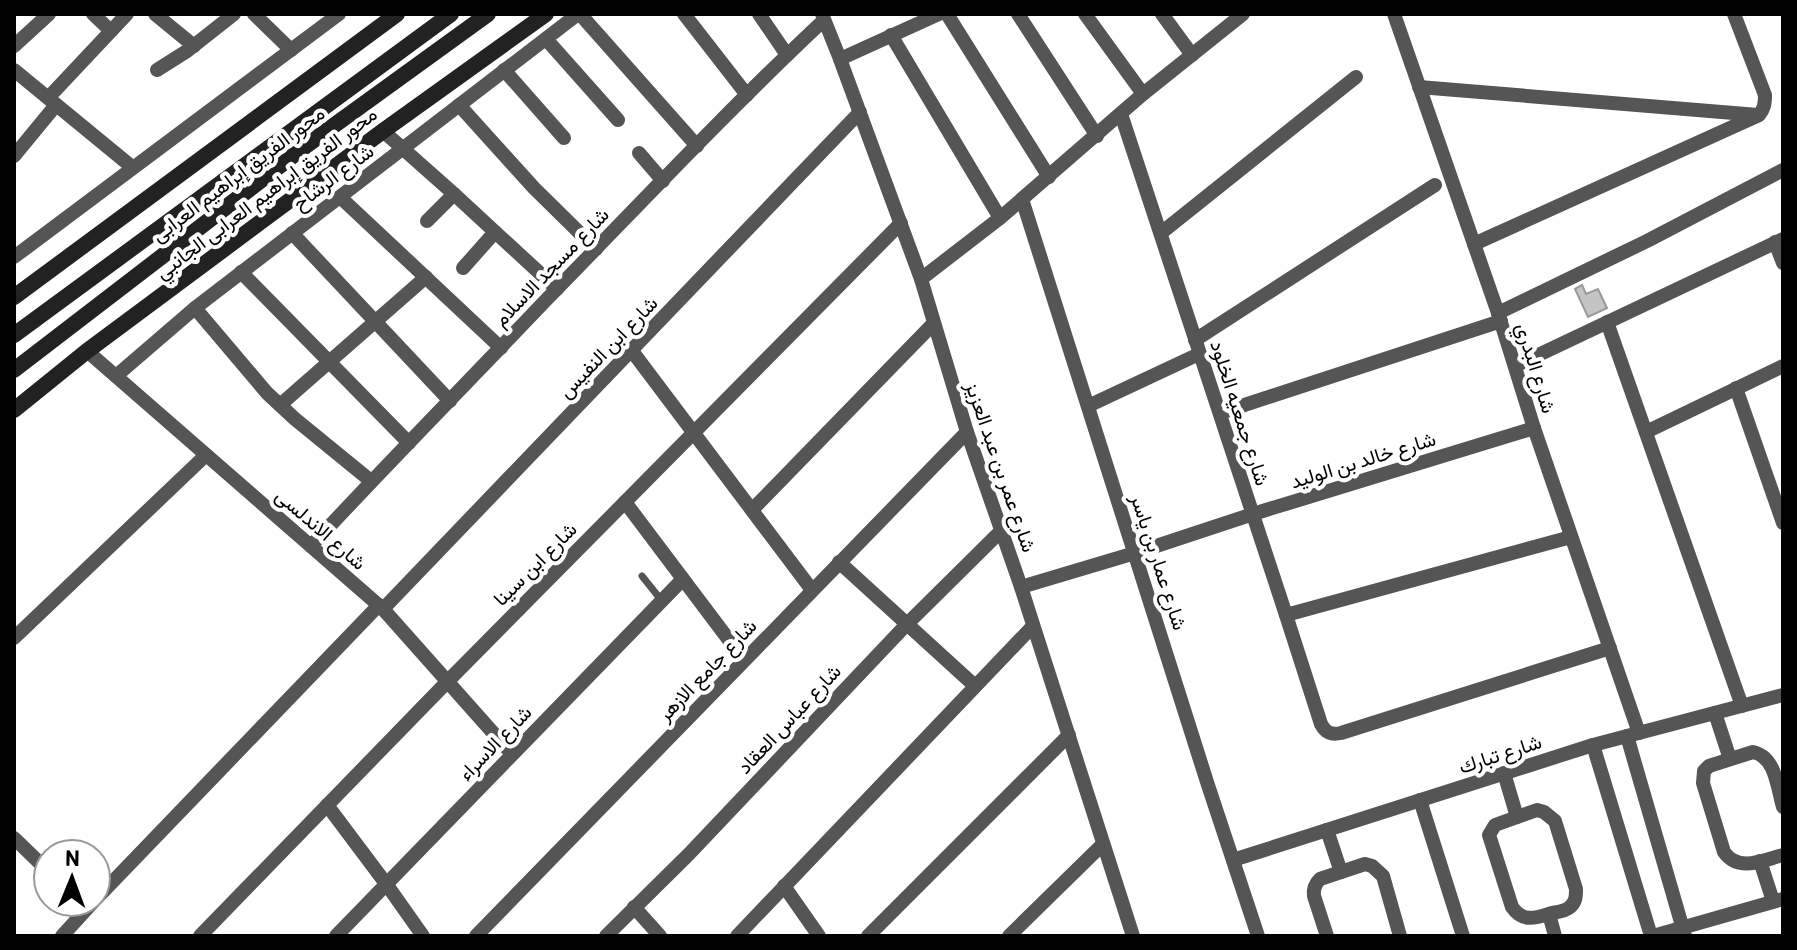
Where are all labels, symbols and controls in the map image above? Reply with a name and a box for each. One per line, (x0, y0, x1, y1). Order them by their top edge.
street label: محور الفريق إبراهيم العرابى (146, 100, 330, 248)
street label: محور الفريق إبراهيم العرابى الجانبي (150, 101, 385, 288)
street label: شارع الرشاح (287, 138, 379, 217)
street label: شارع مسجد الاسلام (488, 202, 615, 333)
street label: شارع ابن النفيس (553, 290, 664, 404)
street label: شارع البدري (1506, 320, 1562, 418)
street label: شارع جمعيه الخلود (1203, 337, 1276, 489)
street label: شارع عمر بن عبد العزيز (958, 377, 1042, 556)
street label: شارع خالد بن الوليد (1287, 426, 1439, 495)
street label: شارع الاندلسى (269, 482, 372, 576)
street label: شارع عمار بن ياسر (1124, 490, 1193, 634)
street label: شارع ابن سينا (488, 517, 583, 612)
street label: شارع جامع الازهر (651, 613, 763, 728)
street label: شارع عباس العقاد (731, 659, 847, 780)
street label: شارع الاسراء (453, 700, 538, 787)
street label: شارع تبارك (1455, 728, 1545, 781)
north arrow (32, 838, 112, 918)
text: N (65, 844, 80, 870)

